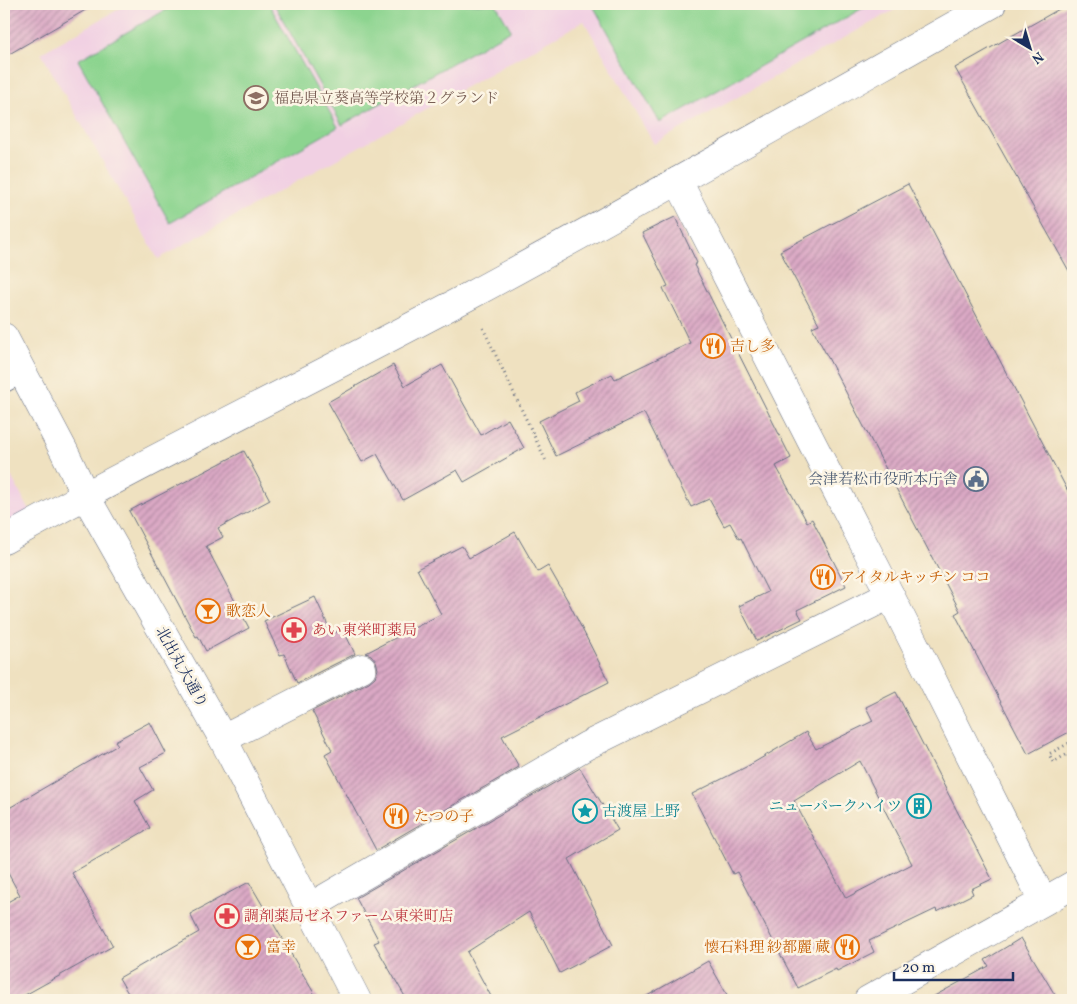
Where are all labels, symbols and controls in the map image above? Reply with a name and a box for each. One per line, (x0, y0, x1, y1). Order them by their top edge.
north arrow (1004, 22, 1054, 72)
text: N (1027, 46, 1047, 68)
school or university icon: 福島県立葵高等学校第２グランド (243, 85, 269, 111)
place label: 福島県立葵高等学校第２グランド (274, 89, 499, 110)
restaurant icon: 吉し多 (700, 333, 726, 359)
place label: 吉し多 (730, 337, 775, 358)
public building icon: 会津若松市役所本庁舎 (963, 466, 989, 492)
place label: 会津若松市役所本庁舎 (808, 470, 958, 491)
restaurant icon: アイタルキッチン ココ (810, 564, 836, 590)
place label: アイタルキッチン ココ (840, 568, 991, 589)
bar icon: 歌恋人 (195, 598, 221, 624)
place label: 歌恋人 (226, 602, 271, 623)
pharmacy icon: あい東栄町薬局 (281, 617, 307, 643)
place label: あい東栄町薬局 (312, 621, 417, 642)
street label: 北出丸大通り (150, 623, 212, 712)
building icon: ニューパークハイツ (906, 793, 932, 819)
place label: ニューパークハイツ (769, 797, 902, 818)
place icon: 古渡屋 上野 (572, 798, 598, 824)
place label: 古渡屋 上野 (602, 802, 680, 823)
restaurant icon: たつの子 (383, 803, 409, 829)
place label: たつの子 (414, 807, 474, 828)
pharmacy icon: 調剤薬局ゼネファーム東栄町店 (214, 903, 240, 929)
place label: 調剤薬局ゼネファーム東栄町店 (244, 907, 454, 928)
bar icon: 富幸 (235, 934, 261, 960)
restaurant icon: 懐石料理 紗都麗 蔵 (834, 934, 860, 960)
place label: 富幸 (266, 938, 296, 959)
place label: 懐石料理 紗都麗 蔵 (704, 938, 830, 959)
scale bar (894, 949, 1013, 981)
text: 20 m (902, 958, 935, 979)

